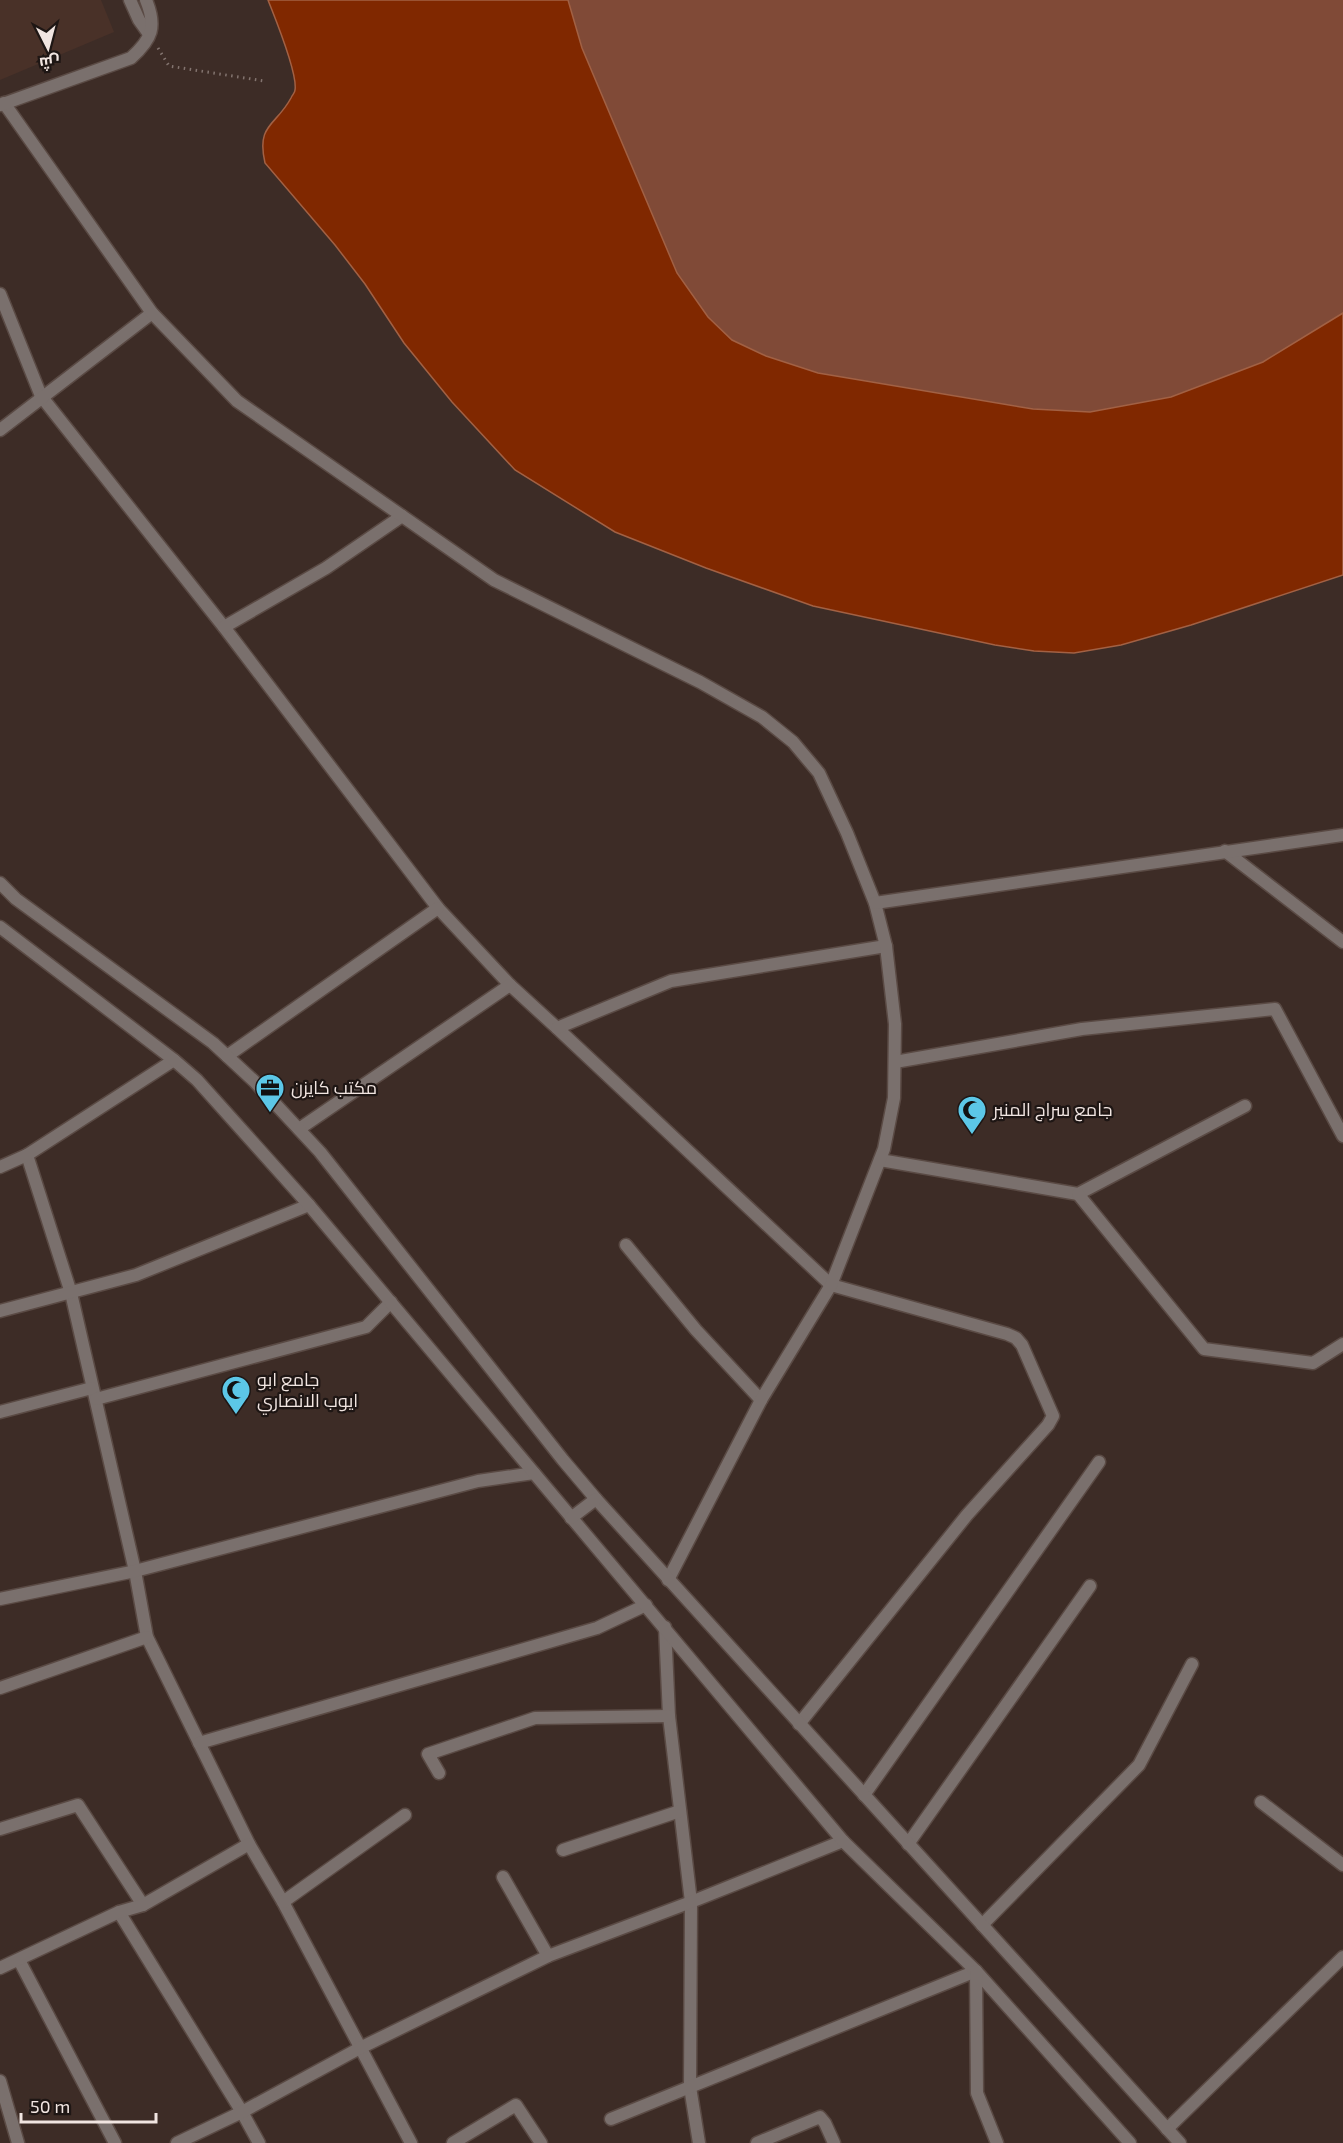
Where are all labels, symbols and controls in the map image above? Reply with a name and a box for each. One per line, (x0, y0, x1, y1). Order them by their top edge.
north arrow (18, 18, 78, 78)
text: ش (38, 52, 61, 74)
office icon: مكتب كايزن (254, 1072, 286, 1114)
place label: مكتب كايزن (291, 1076, 377, 1099)
mosque icon: جامع سراج المنير (956, 1094, 988, 1136)
place label: جامع سراج المنير (992, 1098, 1112, 1122)
place label: جامع ابو ايوب الانصاري (257, 1368, 358, 1415)
mosque icon: جامع ابو ايوب الانصاري (220, 1374, 252, 1416)
scale bar (21, 2086, 156, 2124)
text: 50 m (30, 2095, 70, 2117)

